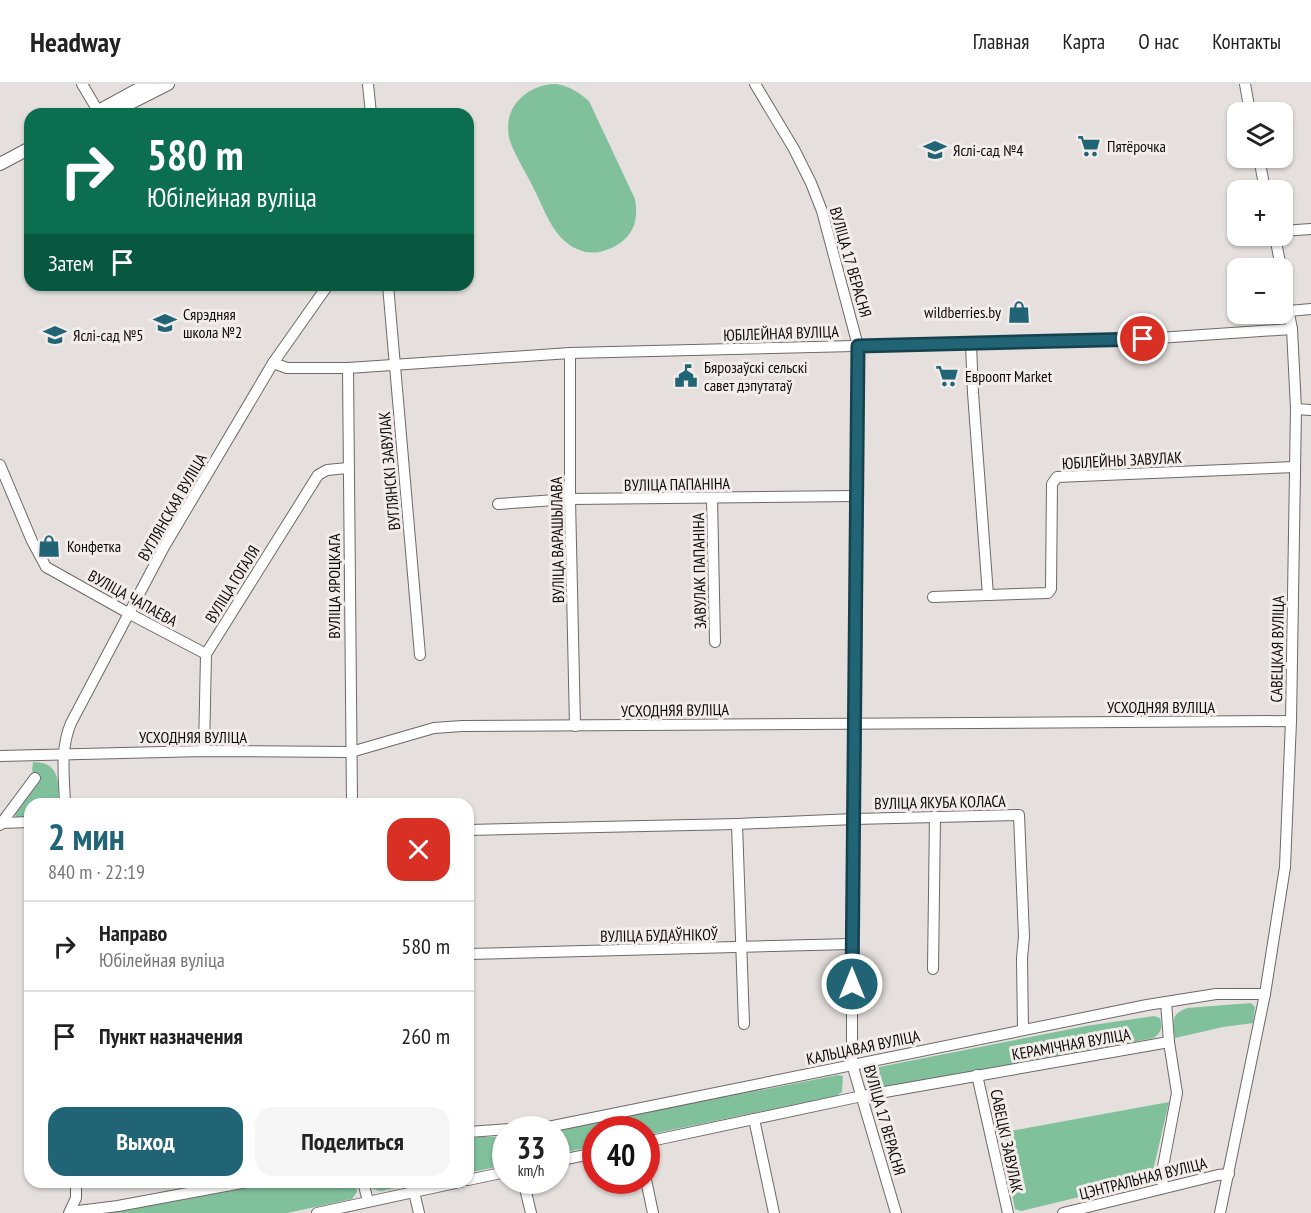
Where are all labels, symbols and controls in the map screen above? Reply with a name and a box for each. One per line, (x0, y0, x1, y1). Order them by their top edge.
text: Headway (30, 23, 120, 60)
text: Главная (973, 28, 1029, 55)
text: Карта (1062, 28, 1105, 55)
text: О нас (1138, 28, 1179, 55)
text: Контакты (1212, 28, 1281, 55)
map controls (1227, 102, 1293, 324)
button: layers (1227, 102, 1293, 168)
text: 580 m (147, 127, 244, 182)
icon: right (48, 132, 126, 210)
supermarket icon: Пятёрочка (1076, 133, 1102, 159)
place label: Пятёрочка (1107, 136, 1166, 156)
school or university icon: Яслі-сад №4 (922, 137, 948, 163)
place label: Яслі-сад №4 (953, 140, 1024, 160)
text: Юбілейная вуліца (147, 180, 317, 214)
button: + (1227, 180, 1293, 246)
street label: ВУЛІЦА 17 ВЕРАСНЯ (826, 204, 876, 320)
icon: arrive (106, 246, 139, 279)
text: Затем (48, 249, 94, 277)
button: − (1227, 258, 1293, 324)
shop icon: wildberries.by (1006, 299, 1032, 325)
place label: wildberries.by (924, 302, 1001, 322)
place label: Сярэдняя школа №2 (183, 304, 242, 342)
school or university icon: Сярэдняя школа №2 (152, 310, 178, 336)
pin (1117, 313, 1168, 364)
street label: ЮБІЛЕЙНАЯ ВУЛІЦА (723, 321, 840, 345)
school or university icon: Яслі-сад №5 (42, 322, 68, 348)
icon: arrive (1126, 322, 1159, 355)
place label: Яслі-сад №5 (73, 325, 144, 345)
place label: Бярозаўскі сельскі савет дэпутатаў (704, 357, 807, 395)
public building icon: Бярозаўскі сельскі савет дэпутатаў (673, 363, 699, 389)
supermarket icon: Евроопт Market (934, 363, 960, 389)
place label: Евроопт Market (965, 366, 1053, 386)
street label: ВУГЛЯНСКІ ЗАВУЛАК (374, 411, 404, 531)
street label: ЮБІЛЕЙНЫ ЗАВУЛАК (1061, 447, 1183, 473)
street label: ВУГЛЯНСКАЯ ВУЛІЦА (133, 449, 211, 564)
street label: ВУЛІЦА ПАПАНІНА (624, 473, 731, 495)
street label: ВУЛІЦА ВАРАШЫЛАВА (546, 476, 568, 603)
street label: ЗАВУЛАК ПАПАНІНА (688, 512, 710, 629)
shop icon: Конфетка (36, 533, 62, 559)
street label: ВУЛІЦА ЯРОЦКАГА (324, 533, 344, 639)
place label: Конфетка (67, 536, 121, 556)
street label: ВУЛІЦА ГОГАЛЯ (200, 542, 264, 626)
street label: ВУЛІЦА ЧАПАЕВА (85, 565, 181, 631)
street label: САВЕЦКАЯ ВУЛІЦА (1266, 595, 1288, 702)
street label: УСХОДНЯЯ ВУЛІЦА (1107, 697, 1215, 717)
street label: УСХОДНЯЯ ВУЛІЦА (621, 699, 730, 721)
street label: УСХОДНЯЯ ВУЛІЦА (139, 727, 247, 747)
street label: ВУЛІЦА ЯКУБА КОЛАСА (874, 791, 1006, 813)
text: 2 мин (48, 813, 125, 860)
button: close (387, 818, 450, 881)
text: 840 m · 22:19 (48, 859, 145, 885)
text: Направо (99, 919, 167, 947)
street label: ВУЛІЦА БУДАЎНІКОЎ (600, 924, 719, 946)
icon: right (48, 930, 81, 963)
text: 580 m (401, 932, 450, 960)
text: Юбілейная вуліца (99, 947, 225, 973)
position arrow (820, 952, 884, 1016)
icon: arrive (48, 1020, 81, 1053)
text: Пункт назначения (99, 1022, 243, 1050)
text: 260 m (401, 1022, 450, 1050)
street label: КЕРАМІЧНАЯ ВУЛІЦА (1010, 1024, 1132, 1064)
street label: КАЛЬЦАВАЯ ВУЛІЦА (804, 1025, 922, 1069)
street label: ВУЛІЦА 17 ВЕРАСНЯ (860, 1062, 910, 1178)
street label: САВЕЦКІ ЗАВУЛАК (986, 1087, 1028, 1195)
button: Выход (48, 1107, 243, 1176)
button: Поделиться (255, 1107, 450, 1176)
speed limit sign: 40 (582, 1116, 660, 1194)
text: 33 (517, 1128, 545, 1167)
street label: ЦЭНТРАЛЬНАЯ ВУЛІЦА (1077, 1152, 1209, 1204)
text: km/h (518, 1161, 544, 1180)

